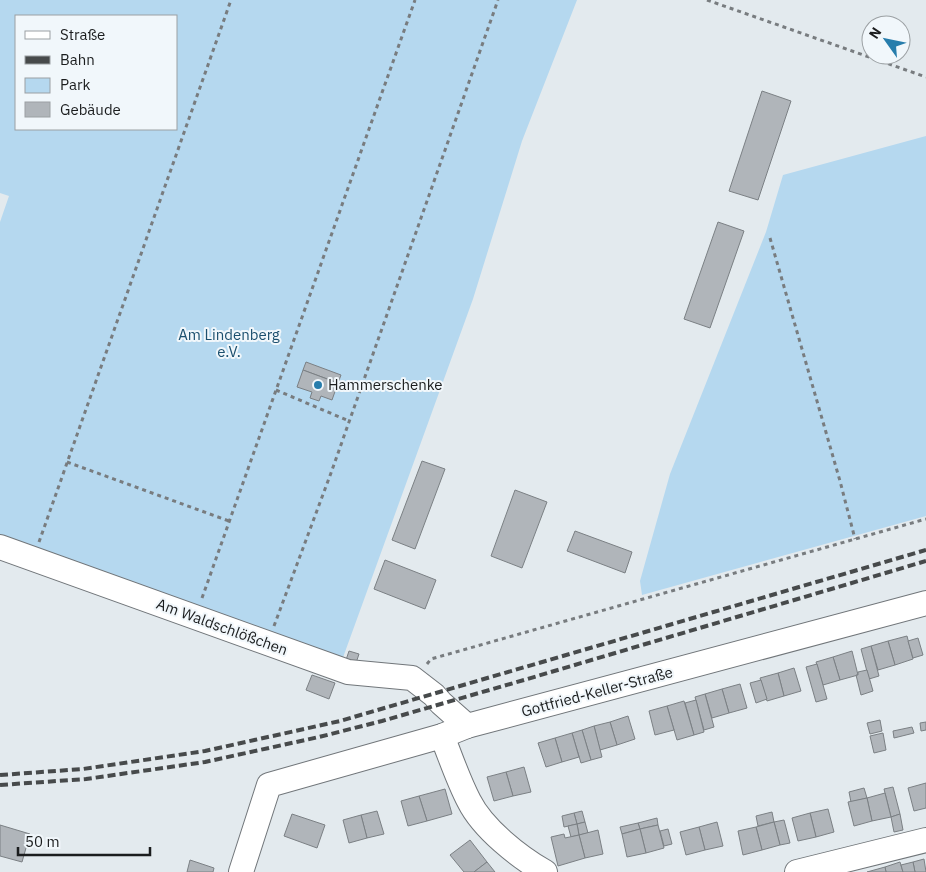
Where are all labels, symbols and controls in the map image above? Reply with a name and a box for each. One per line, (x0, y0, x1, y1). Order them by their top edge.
legend (15, 15, 178, 130)
north arrow (861, 15, 911, 65)
text: N (865, 24, 885, 42)
text: Straße (60, 25, 105, 44)
text: Bahn (60, 50, 95, 69)
text: Park (60, 75, 90, 94)
text: Gebäude (60, 100, 121, 119)
park label: Am Lindenberg e.V. (178, 325, 280, 361)
place label: Hammerschenke (328, 375, 443, 394)
marker: Hammerschenke (312, 379, 324, 391)
street label: Am Waldschlößchen (154, 594, 290, 659)
street label: Gottfried-Keller-Straße (519, 662, 675, 721)
scale bar (18, 824, 150, 856)
text: 50 m (25, 832, 60, 851)

